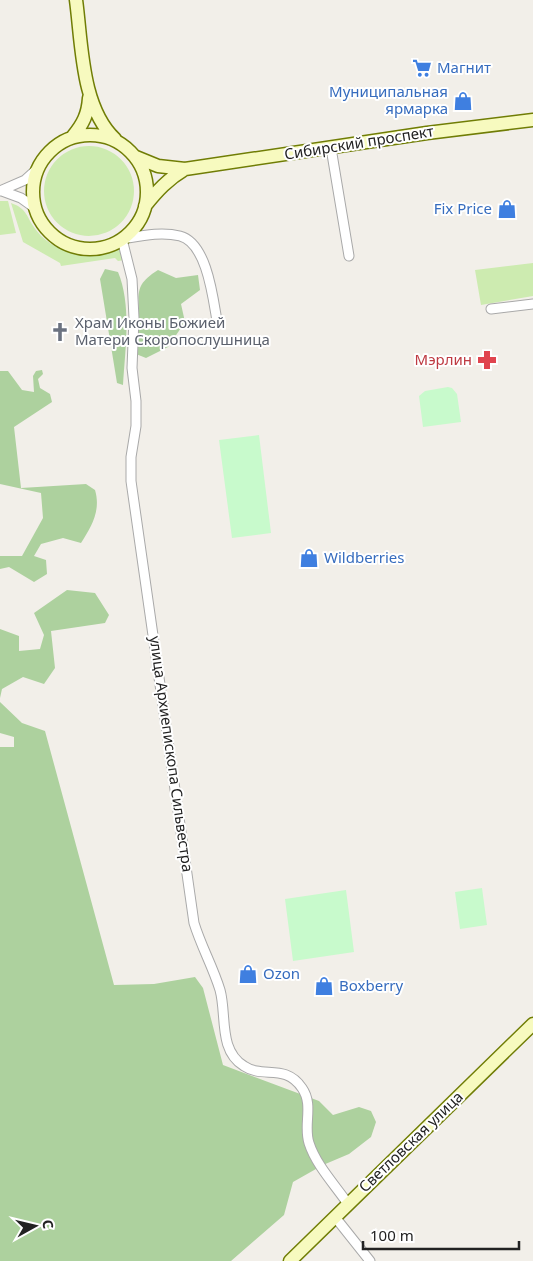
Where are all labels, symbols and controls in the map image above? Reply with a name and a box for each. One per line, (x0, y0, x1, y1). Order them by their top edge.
supermarket icon: Магнит (411, 57, 433, 79)
place label: Магнит (437, 57, 491, 77)
place label: Муниципальная ярмарка (329, 81, 448, 118)
shop icon: Муниципальная ярмарка (452, 90, 474, 112)
street label: Сибирский проспект (283, 120, 435, 164)
place label: Fix Price (434, 198, 492, 218)
shop icon: Fix Price (496, 198, 518, 220)
place label: Храм Иконы Божией Матери Скоропослушница (75, 312, 270, 349)
church icon: Храм Иконы Божией Матери Скоропослушница (49, 321, 71, 343)
place label: Мэрлин (415, 349, 472, 369)
pharmacy icon: Мэрлин (476, 349, 498, 371)
shop icon: Wildberries (298, 547, 320, 569)
place label: Wildberries (324, 547, 405, 567)
street label: улица Архиепископа Сильвестра (146, 635, 198, 873)
shop icon: Ozon (237, 963, 259, 985)
place label: Ozon (263, 963, 300, 983)
shop icon: Boxberry (313, 975, 335, 997)
place label: Boxberry (339, 975, 404, 995)
street label: Светловская улица (354, 1086, 467, 1196)
north arrow (10, 1201, 60, 1251)
text: С (38, 1218, 58, 1230)
scale bar (363, 1218, 519, 1250)
text: 100 m (370, 1225, 414, 1245)

